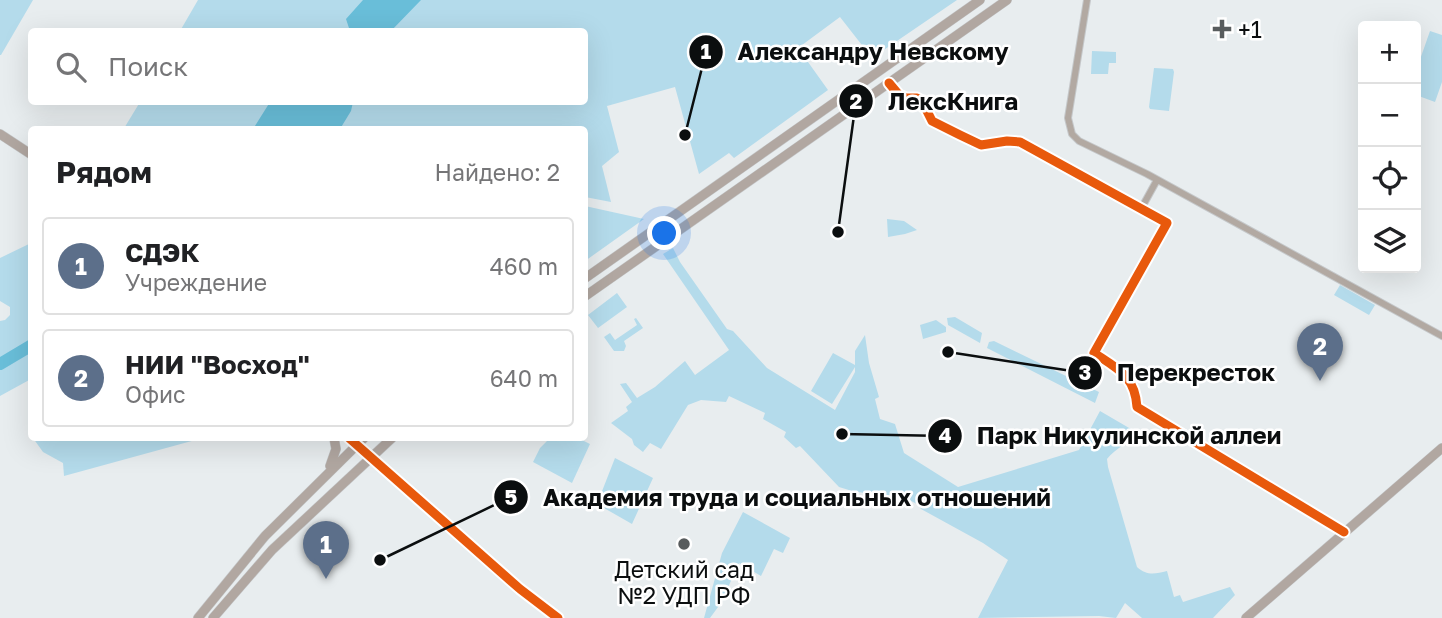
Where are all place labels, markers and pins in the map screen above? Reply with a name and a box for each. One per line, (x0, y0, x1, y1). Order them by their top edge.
place label: +1 (1238, 15, 1262, 43)
marker: +1 (1212, 19, 1232, 39)
callout: Александру Невскому (689, 29, 1023, 74)
callout: ЛексКнига (839, 79, 1032, 124)
pin: 2 (1297, 323, 1343, 381)
callout: Перекресток (1068, 350, 1289, 395)
callout: Парк Никулинской аллеи (927, 414, 1295, 459)
callout: Академия труда и социальных отношений (494, 475, 1065, 520)
pin: 1 (303, 521, 349, 579)
marker: Детский сад №2 УДП РФ (676, 536, 692, 552)
place label: Детский сад №2 УДП РФ (614, 555, 754, 609)

